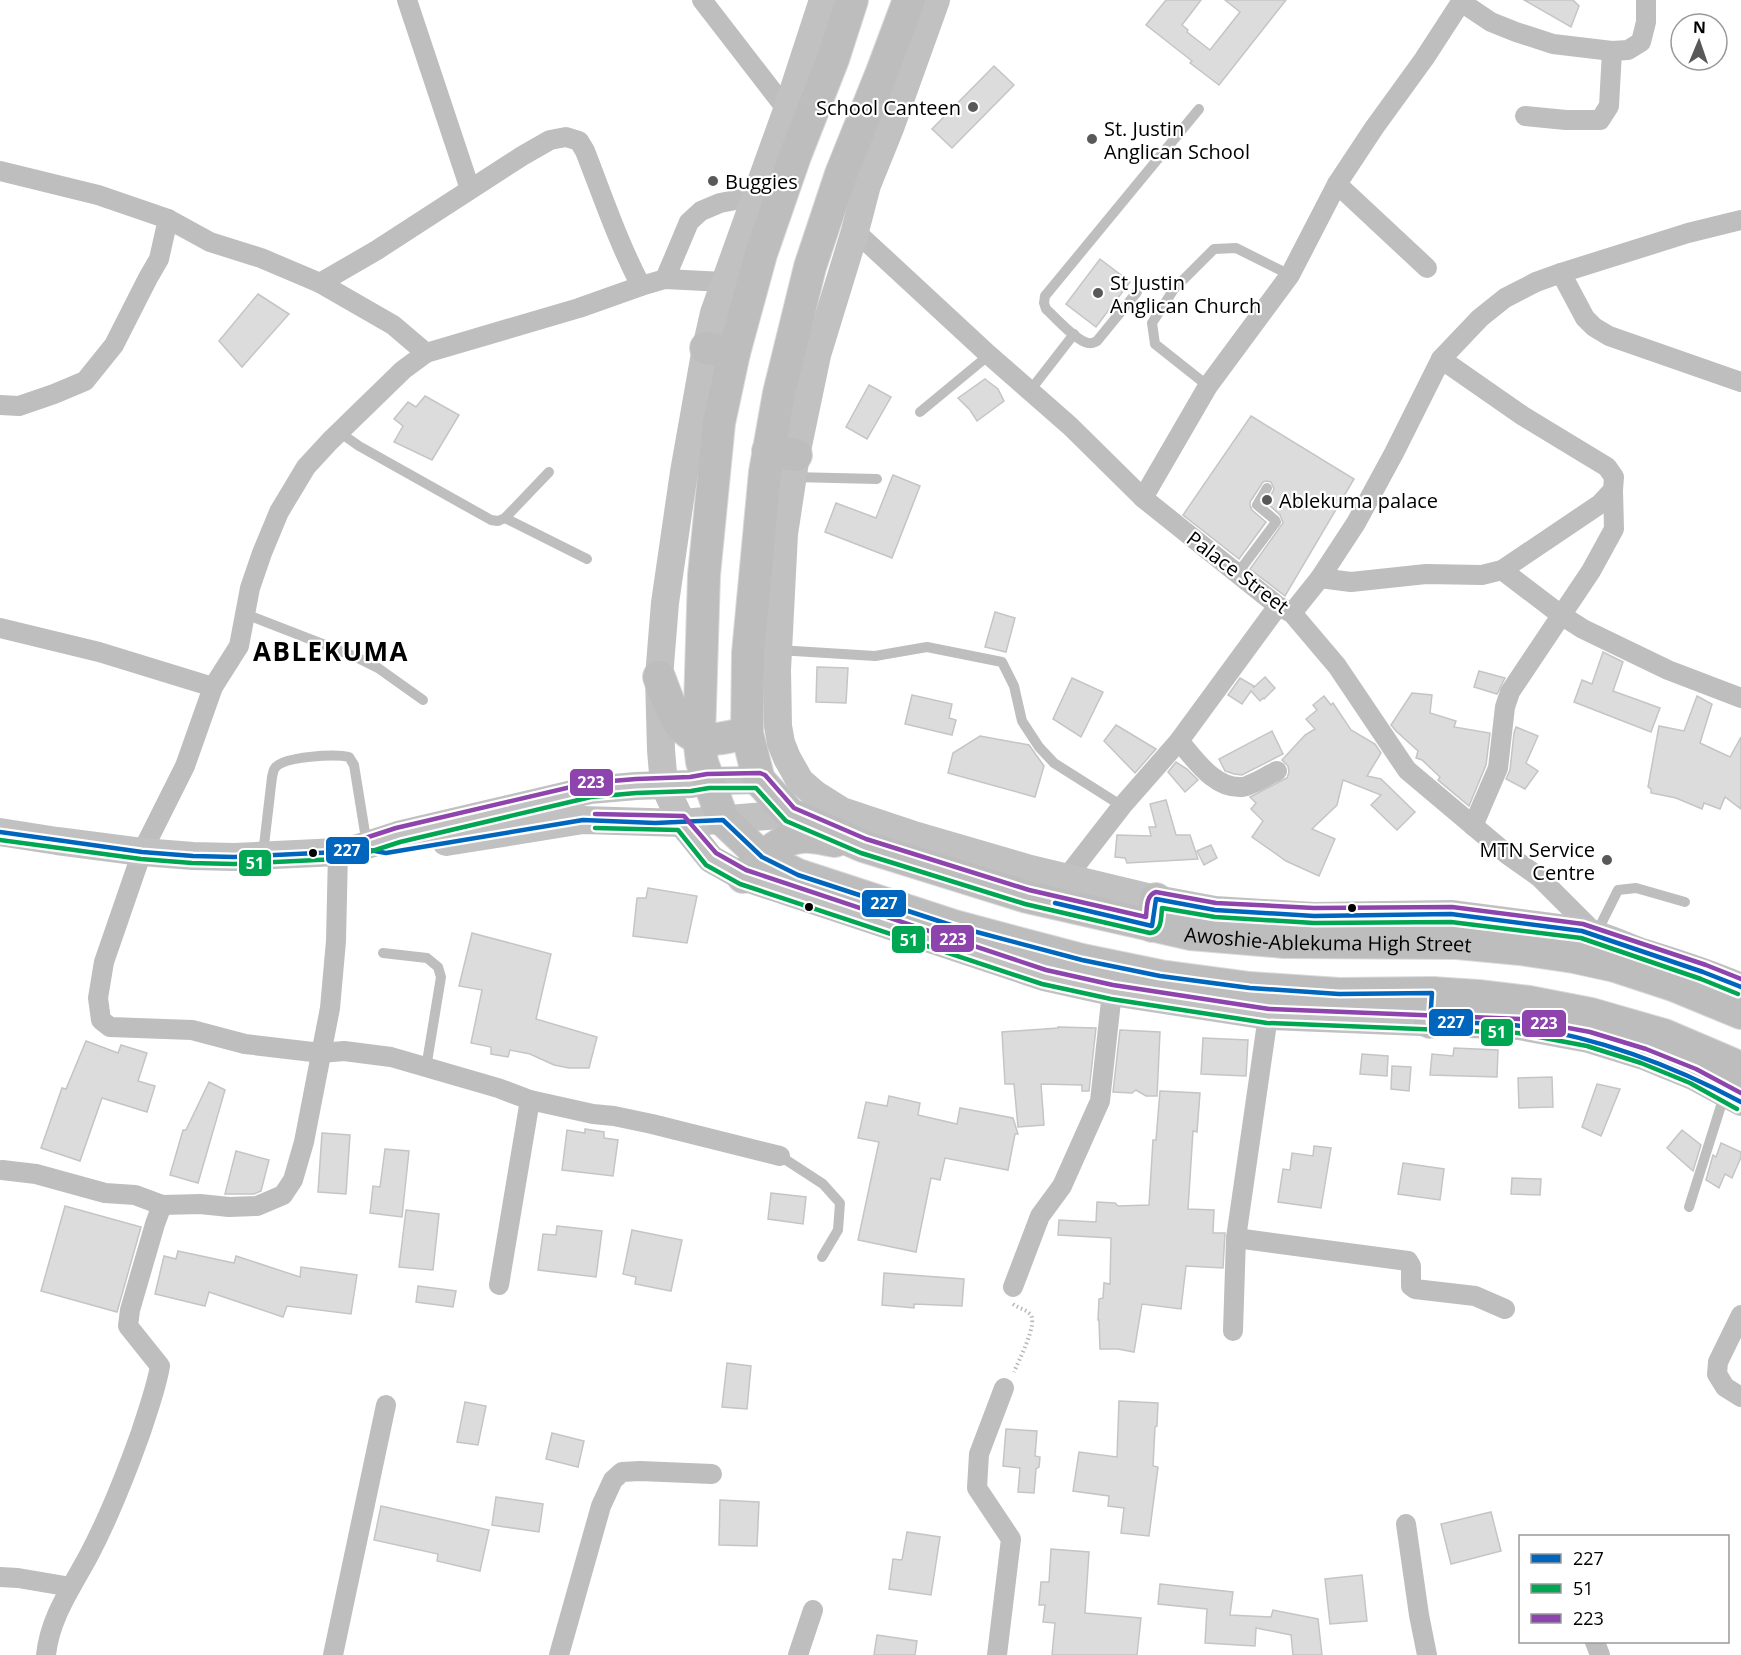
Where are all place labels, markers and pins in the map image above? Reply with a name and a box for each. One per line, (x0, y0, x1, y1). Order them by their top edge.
place label: School Canteen (816, 94, 961, 121)
marker: School Canteen (966, 100, 980, 114)
place label: St. Justin Anglican School (1104, 115, 1250, 165)
marker: St. Justin Anglican School (1085, 132, 1099, 146)
place label: Buggies (725, 168, 798, 195)
marker: Buggies (706, 174, 720, 188)
place label: St Justin Anglican Church (1110, 269, 1261, 319)
marker: St Justin Anglican Church (1091, 286, 1105, 300)
place label: Ablekuma palace (1279, 487, 1438, 514)
marker: Ablekuma palace (1260, 493, 1274, 507)
place label: MTN Service Centre (1480, 836, 1595, 886)
unlabelled marker (307, 847, 319, 859)
marker: MTN Service Centre (1600, 853, 1614, 867)
unlabelled marker (803, 901, 815, 913)
unlabelled marker (1346, 902, 1358, 914)

